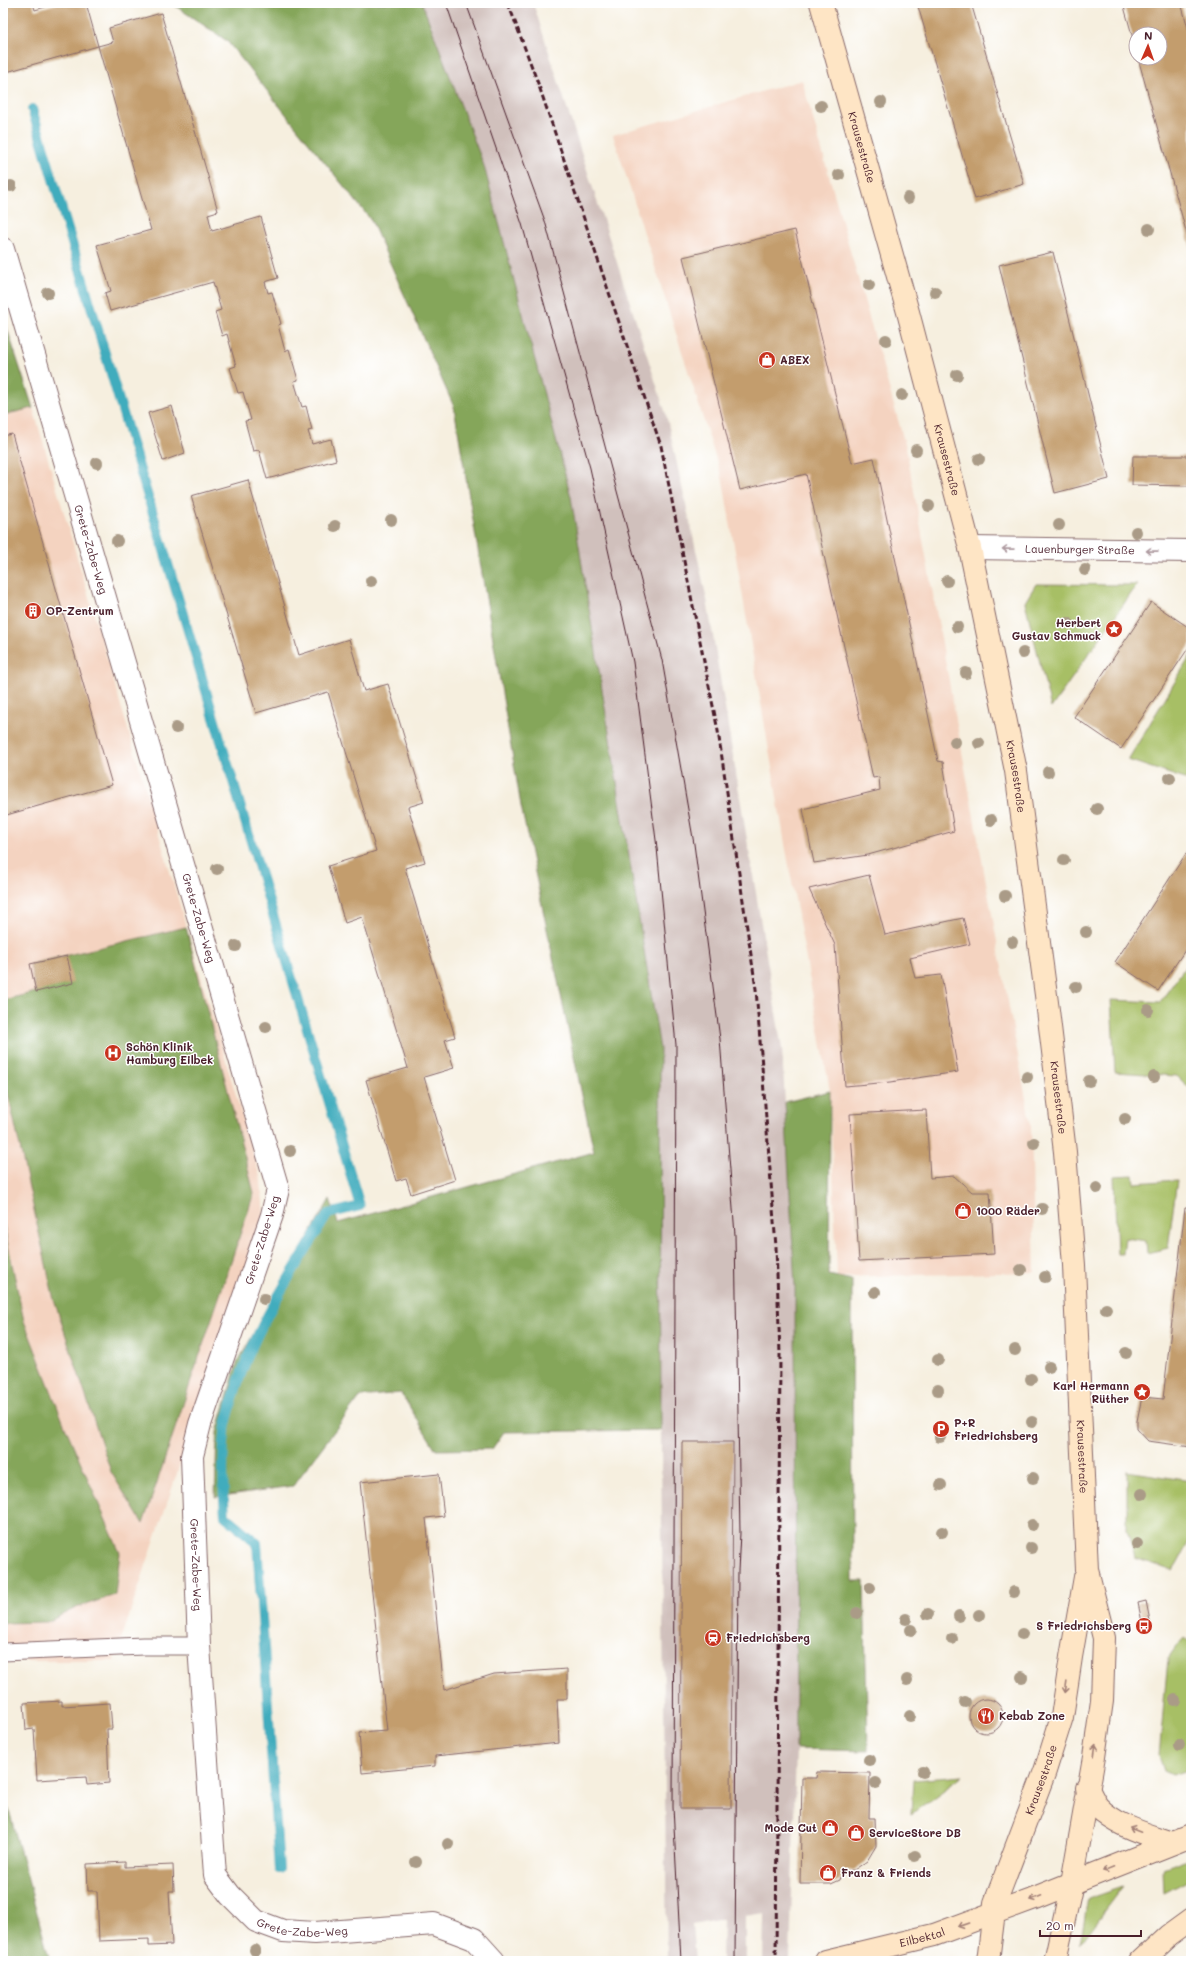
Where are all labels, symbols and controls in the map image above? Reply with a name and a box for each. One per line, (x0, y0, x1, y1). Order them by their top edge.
north arrow (1128, 26, 1168, 66)
text: N (1144, 28, 1153, 43)
street label: Krausestraße (845, 110, 879, 185)
shop icon: ABEX (757, 350, 777, 370)
place label: ABEX (780, 352, 810, 367)
street label: Krausestraße (931, 422, 964, 498)
street label: Grete-Zabe-Weg (71, 503, 112, 596)
street label: Lauenburger Straße (1025, 541, 1135, 557)
one-way arrow (1002, 545, 1015, 553)
one-way arrow (1146, 547, 1159, 555)
building icon: OP-Zentrum (23, 601, 43, 621)
place label: OP-Zentrum (46, 603, 114, 618)
place label: Herbert Gustav Schmuck (1012, 615, 1101, 643)
place icon: Herbert Gustav Schmuck (1104, 619, 1124, 639)
street label: Krausestraße (1003, 738, 1030, 814)
street label: Grete-Zabe-Weg (179, 871, 219, 964)
place label: Schön Klinik Hamburg Eilbek (126, 1039, 213, 1067)
hospital icon: Schön Klinik Hamburg Eilbek (103, 1043, 123, 1063)
street label: Krausestraße (1047, 1060, 1071, 1135)
street label: Grete-Zabe-Weg (241, 1194, 282, 1286)
shop icon: 1000 Räder (953, 1201, 973, 1221)
place label: 1000 Räder (976, 1203, 1040, 1218)
place label: Karl Hermann Rüther (1053, 1378, 1129, 1406)
place icon: Karl Hermann Rüther (1132, 1382, 1152, 1402)
place label: P+R Friedrichsberg (954, 1415, 1038, 1443)
parking icon: P+R Friedrichsberg (931, 1419, 951, 1439)
street label: Krausestraße (1074, 1419, 1092, 1494)
street label: Grete-Zabe-Weg (187, 1518, 206, 1611)
bus stop icon: S Friedrichsberg (1134, 1616, 1154, 1636)
place label: S Friedrichsberg (1036, 1618, 1131, 1633)
station icon: Friedrichsberg (703, 1628, 723, 1648)
place label: Friedrichsberg (726, 1630, 810, 1645)
one-way arrow (1062, 1680, 1070, 1693)
restaurant icon: Kebab Zone (976, 1706, 996, 1726)
place label: Kebab Zone (999, 1708, 1065, 1723)
street label: Krausestraße (1021, 1742, 1060, 1817)
one-way arrow (1091, 1744, 1099, 1757)
shop icon: Mode Cut (820, 1818, 840, 1838)
place label: Mode Cut (765, 1820, 817, 1835)
shop icon: ServiceStore DB (846, 1823, 866, 1843)
place label: ServiceStore DB (869, 1825, 961, 1840)
one-way arrow (1130, 1825, 1142, 1833)
shop icon: Franz & Friends (818, 1863, 838, 1883)
place label: Franz & Friends (841, 1865, 932, 1880)
one-way arrow (1102, 1865, 1114, 1873)
one-way arrow (1030, 1894, 1042, 1902)
scale bar (1040, 1912, 1141, 1938)
street label: Grete-Zabe-Weg (255, 1914, 348, 1940)
text: 20 m (1046, 1917, 1074, 1933)
one-way arrow (957, 1922, 970, 1929)
street label: Eilbektal (898, 1924, 947, 1950)

